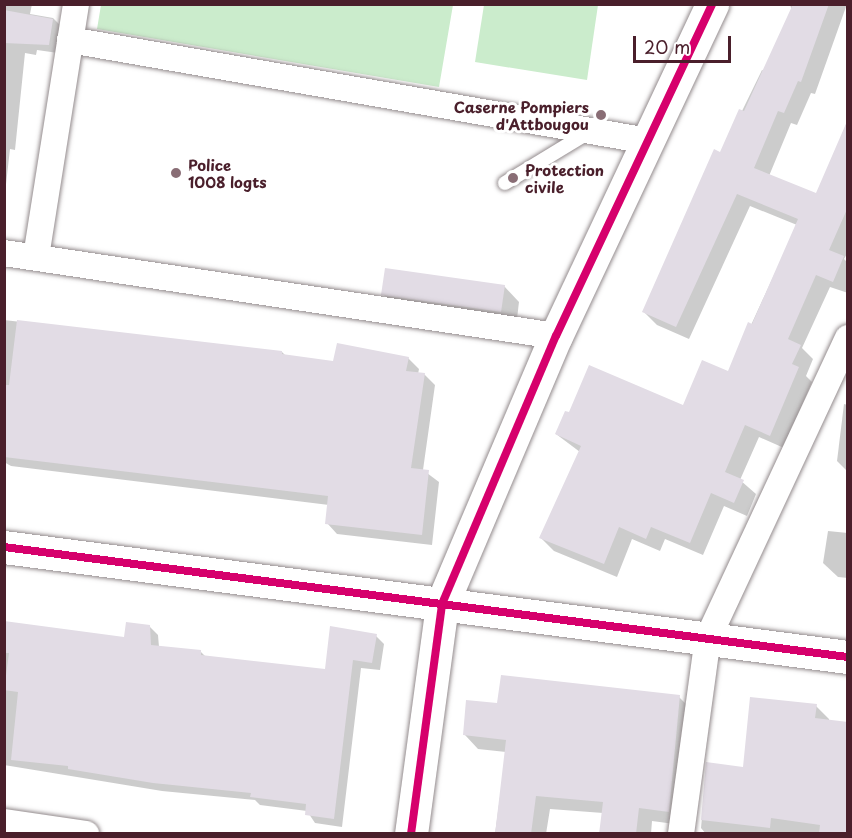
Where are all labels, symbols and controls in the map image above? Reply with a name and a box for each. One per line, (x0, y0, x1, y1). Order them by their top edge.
scale bar (636, 24, 734, 62)
text: 20 m (644, 33, 690, 60)
place label: Caserne Pompiers d'Attbougou (453, 97, 589, 132)
marker: Caserne Pompiers d'Attbougou (594, 108, 608, 122)
place label: Police 1008 logts (188, 155, 267, 190)
place label: Protection civile (525, 160, 604, 195)
marker: Police 1008 logts (169, 166, 183, 180)
marker: Protection civile (506, 171, 520, 185)

